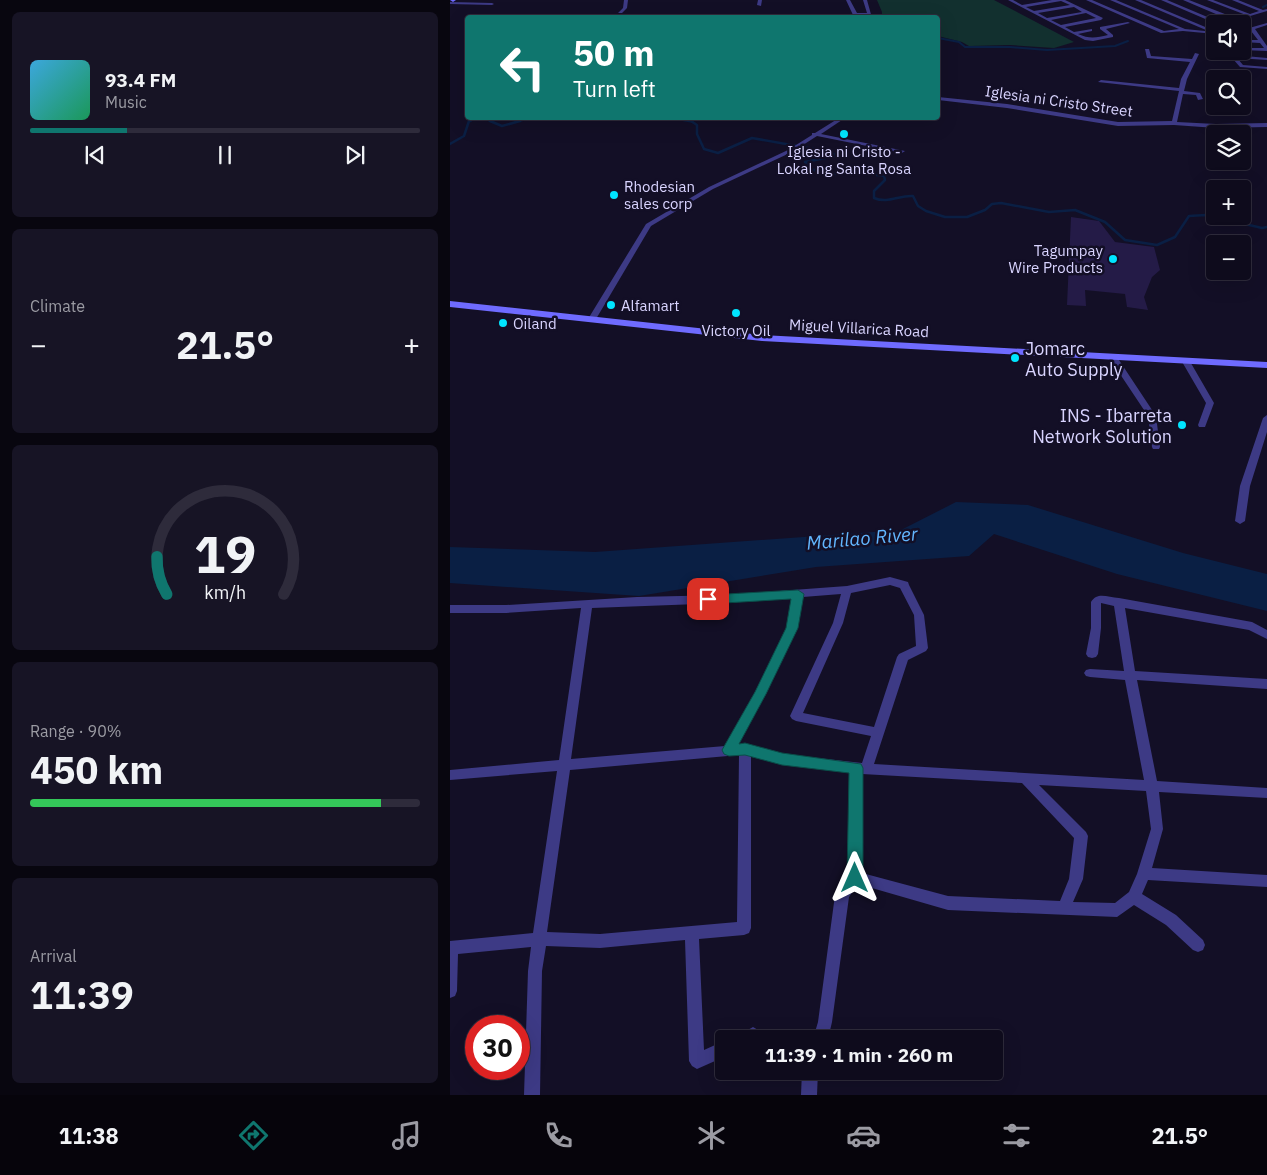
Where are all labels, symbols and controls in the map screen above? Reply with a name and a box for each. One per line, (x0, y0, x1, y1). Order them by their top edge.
map controls (1206, 15, 1251, 280)
button: sound (1206, 15, 1251, 60)
text: 50 m (573, 30, 655, 76)
icon: left (490, 35, 555, 100)
text: 93.4 FM (105, 68, 176, 92)
button: search (1206, 70, 1251, 115)
text: Turn left (573, 74, 656, 103)
street label: Iglesia ni Cristo Street (984, 81, 1134, 121)
text: Music (105, 92, 147, 112)
button: layers (1206, 125, 1251, 170)
marker: Iglesia ni Cristo - Lokal ng Santa Rosa (838, 128, 850, 140)
icon: previous (81, 141, 109, 169)
icon: pause (211, 141, 239, 169)
icon: next (341, 141, 369, 169)
place label: Iglesia ni Cristo - Lokal ng Santa Rosa (777, 142, 911, 178)
place label: Rhodesian sales corp (624, 177, 695, 213)
button: + (1206, 180, 1251, 225)
marker: Rhodesian sales corp (608, 189, 620, 201)
button: − (1206, 235, 1251, 280)
place label: Tagumpay Wire Products (1009, 241, 1104, 277)
marker: Tagumpay Wire Products (1107, 253, 1119, 265)
text: Climate (30, 296, 85, 316)
place label: Alfamart (621, 296, 680, 315)
marker: Alfamart (605, 299, 617, 311)
marker: Victory Oil (730, 307, 742, 319)
place label: Oiland (513, 314, 557, 333)
street label: Miguel Villarica Road (789, 315, 929, 341)
marker: Oiland (497, 317, 509, 329)
text: 21.5° (176, 320, 274, 369)
place label: Victory Oil (701, 321, 771, 340)
text: − (30, 326, 47, 363)
text: + (403, 326, 420, 363)
place label: Jomarc Auto Supply (1025, 337, 1123, 381)
marker: Jomarc Auto Supply (1009, 352, 1021, 364)
place label: INS - Ibarreta Network Solution (1032, 404, 1172, 448)
marker: INS - Ibarreta Network Solution (1176, 419, 1188, 431)
text: 19 (194, 520, 256, 587)
water label: Marilao River (805, 521, 920, 555)
pin (687, 578, 729, 620)
text: km/h (204, 581, 246, 604)
icon: arrive (694, 585, 722, 613)
text: Range · 90% (30, 721, 122, 741)
text: 450 km (30, 745, 163, 794)
position arrow (828, 851, 880, 903)
text: Arrival (30, 946, 77, 966)
text: 11:39 (30, 970, 134, 1019)
speed limit sign: 30 (465, 1015, 530, 1080)
text: 11:39 · 1 min · 260 m (765, 1043, 953, 1067)
icon: directions (236, 1118, 271, 1153)
icon: music (389, 1118, 424, 1153)
icon: phone (541, 1118, 576, 1153)
icon: climate (694, 1118, 729, 1153)
icon: car (846, 1118, 881, 1153)
icon: filters (999, 1118, 1034, 1153)
text: 11:38 (59, 1121, 119, 1150)
text: 21.5° (1151, 1121, 1208, 1150)

